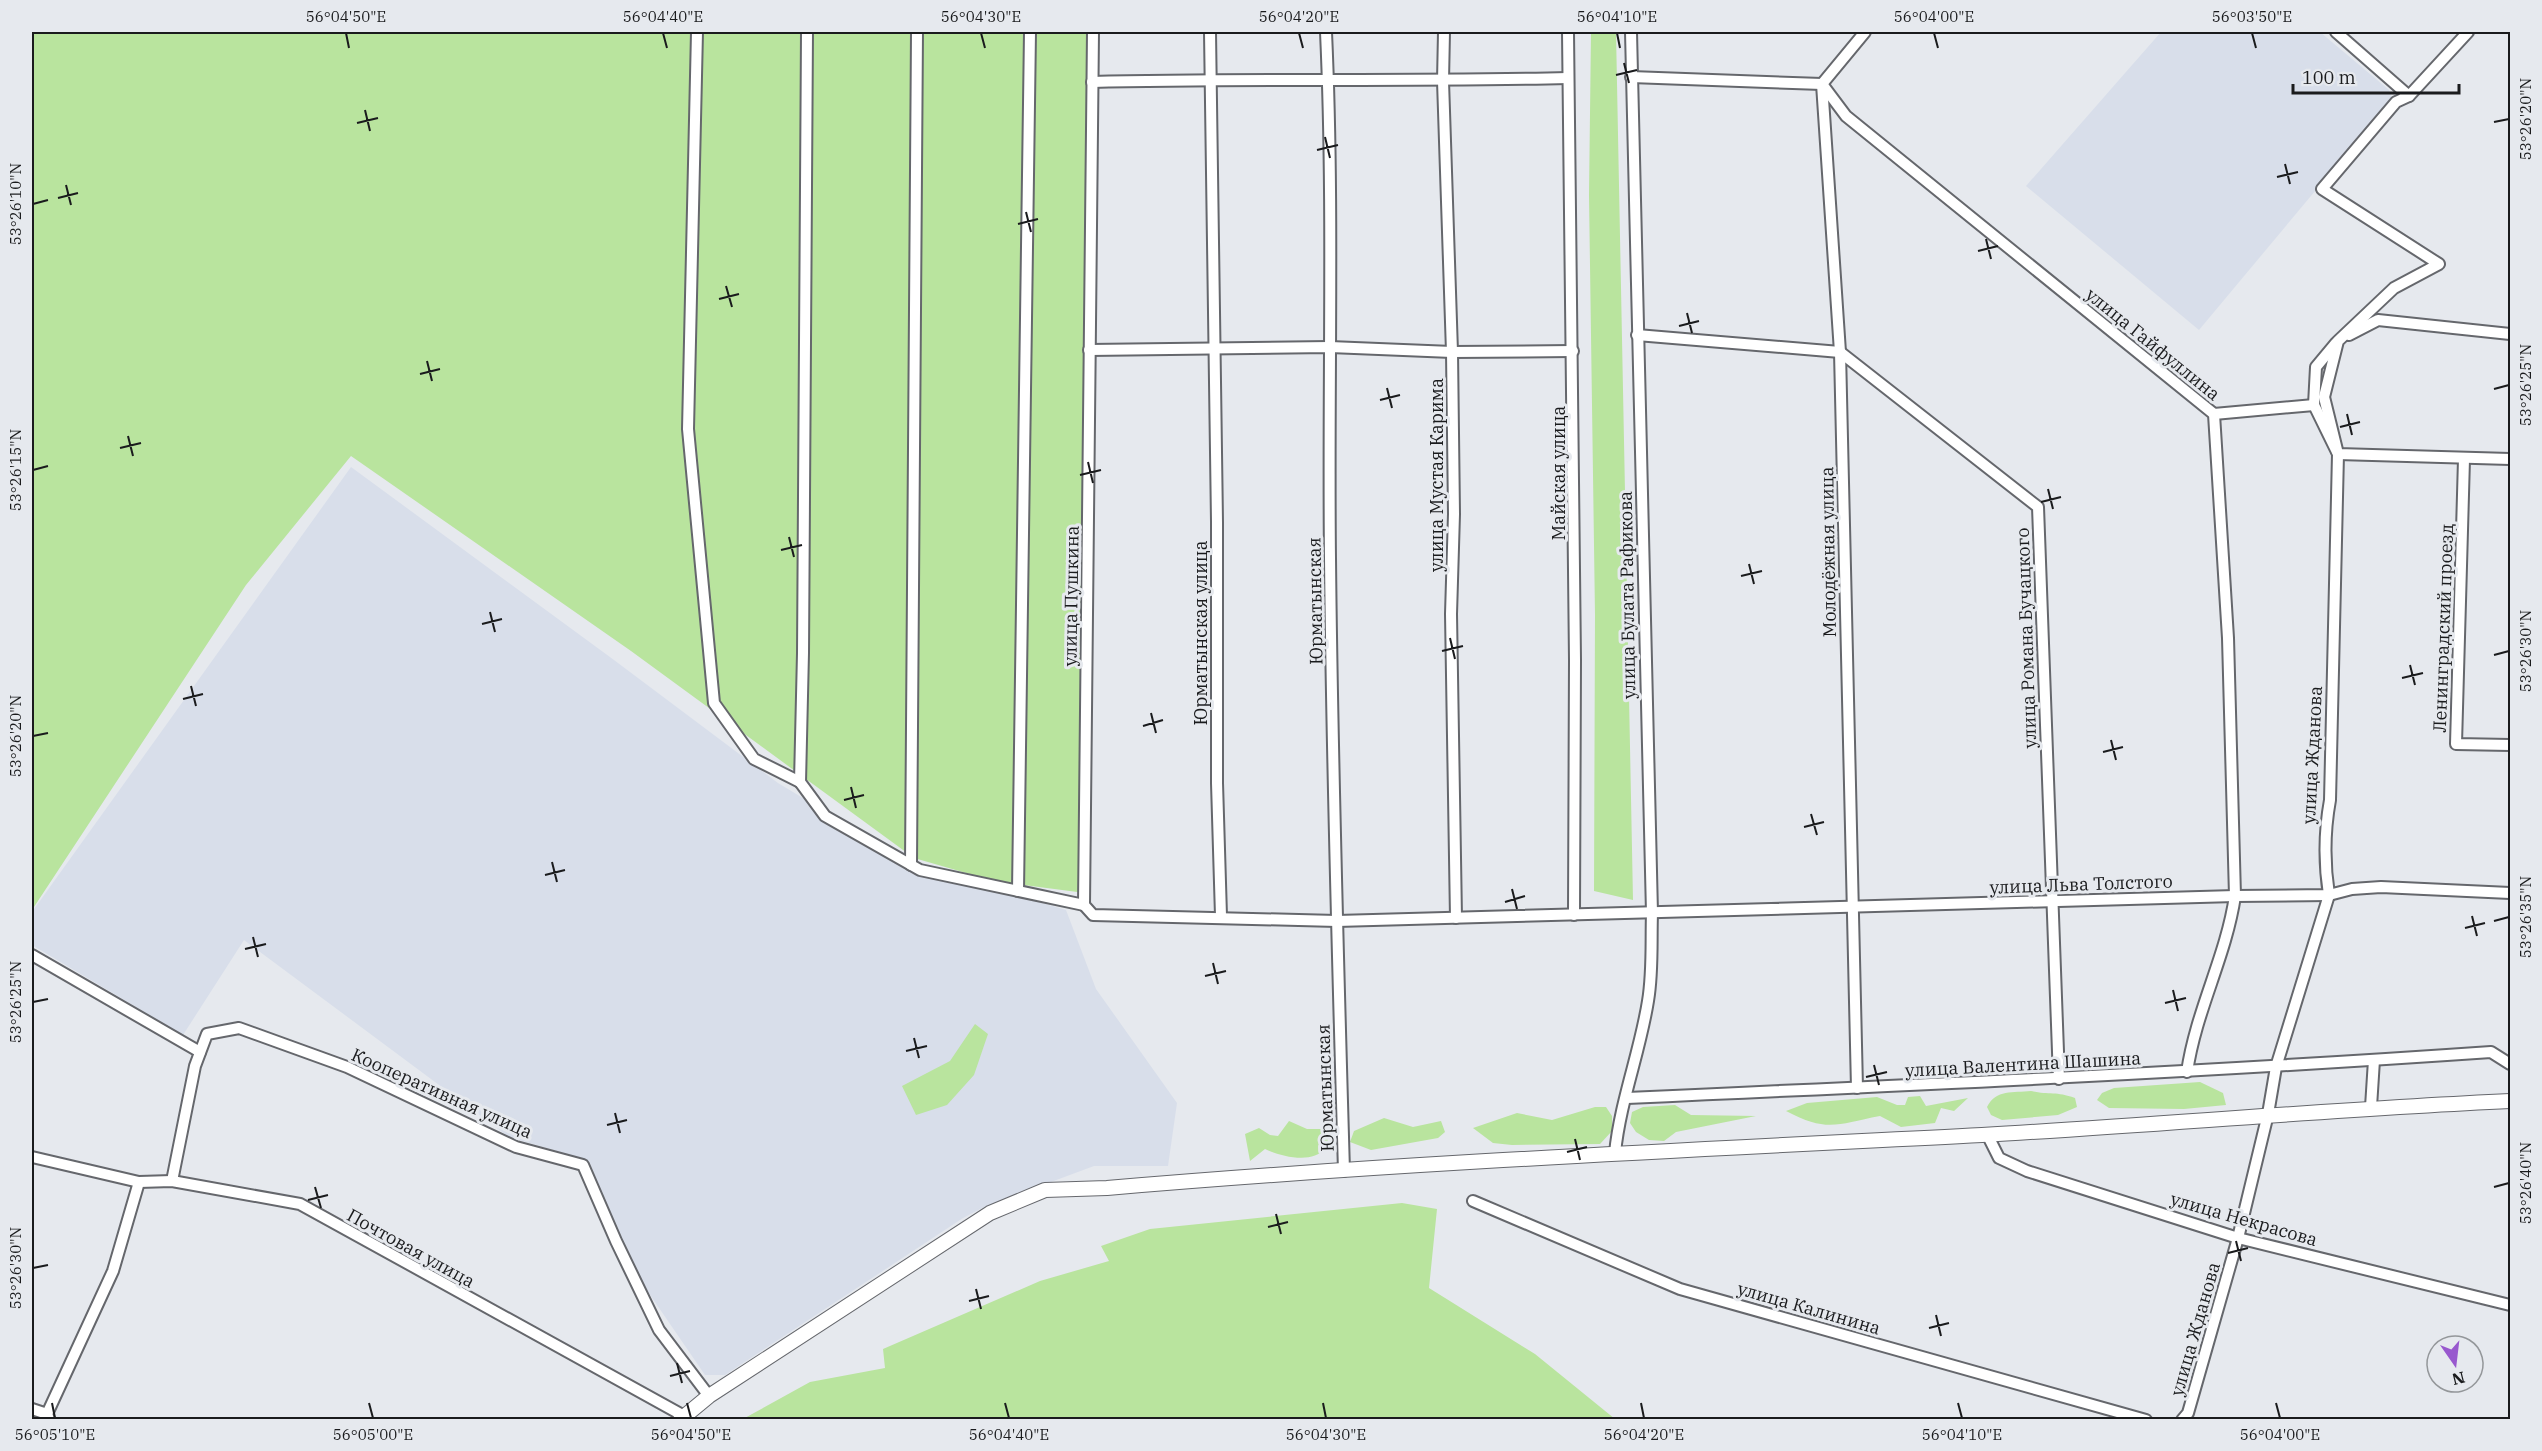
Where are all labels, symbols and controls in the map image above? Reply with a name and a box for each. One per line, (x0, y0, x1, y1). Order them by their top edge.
text: 56°04'50"E (306, 7, 386, 26)
text: 56°04'40"E (623, 7, 703, 26)
text: 56°04'30"E (941, 7, 1021, 26)
text: 56°04'20"E (1259, 7, 1339, 26)
text: 56°04'10"E (1577, 7, 1657, 26)
text: 56°04'00"E (1894, 7, 1974, 26)
text: 56°03'50"E (2212, 7, 2292, 26)
scale bar (2293, 57, 2460, 95)
text: 100 m (2302, 66, 2356, 89)
text: 53°26'20"N (2516, 78, 2535, 160)
text: 53°26'10"N (6, 163, 25, 245)
street label: улица Гайфуллина (2081, 283, 2225, 405)
text: 53°26'25"N (2516, 344, 2535, 426)
street label: улица Мустая Карима (1425, 378, 1448, 572)
street label: Майская улица (1547, 405, 1570, 540)
text: 53°26'15"N (6, 429, 25, 511)
street label: Молодёжная улица (1815, 466, 1841, 638)
street label: улица Булата Рафикова (1614, 491, 1640, 699)
street label: Ленинградский проезд (2428, 523, 2458, 733)
street label: улица Пушкина (1058, 525, 1084, 667)
street label: улица Романа Бучацкого (2011, 527, 2041, 749)
street label: Юрматынская (1302, 537, 1328, 665)
street label: Юрматынская улица (1189, 540, 1212, 726)
text: 53°26'30"N (2516, 610, 2535, 692)
street label: улица Жданова (2297, 685, 2327, 825)
text: 53°26'20"N (6, 695, 25, 777)
street label: улица Льва Толстого (1989, 869, 2173, 899)
text: 53°26'35"N (2516, 876, 2535, 958)
text: 53°26'25"N (6, 961, 25, 1043)
street label: Юрматынская (1311, 1024, 1339, 1152)
street label: Кооперативная улица (348, 1043, 536, 1143)
street label: улица Валентина Шашина (1904, 1046, 2142, 1082)
text: 53°26'40"N (2516, 1142, 2535, 1224)
street label: улица Некрасова (2168, 1187, 2320, 1251)
street label: Почтовая улица (343, 1203, 479, 1293)
text: 53°26'30"N (6, 1227, 25, 1309)
street label: улица Жданова (2165, 1259, 2225, 1399)
street label: улица Калинина (1735, 1277, 1883, 1339)
north arrow (2425, 1334, 2485, 1394)
text: N (2450, 1367, 2467, 1390)
text: 56°05'10"E (15, 1425, 95, 1444)
text: 56°05'00"E (333, 1425, 413, 1444)
text: 56°04'50"E (651, 1425, 731, 1444)
text: 56°04'40"E (969, 1425, 1049, 1444)
text: 56°04'30"E (1286, 1425, 1366, 1444)
text: 56°04'20"E (1604, 1425, 1684, 1444)
text: 56°04'10"E (1922, 1425, 2002, 1444)
text: 56°04'00"E (2240, 1425, 2320, 1444)

